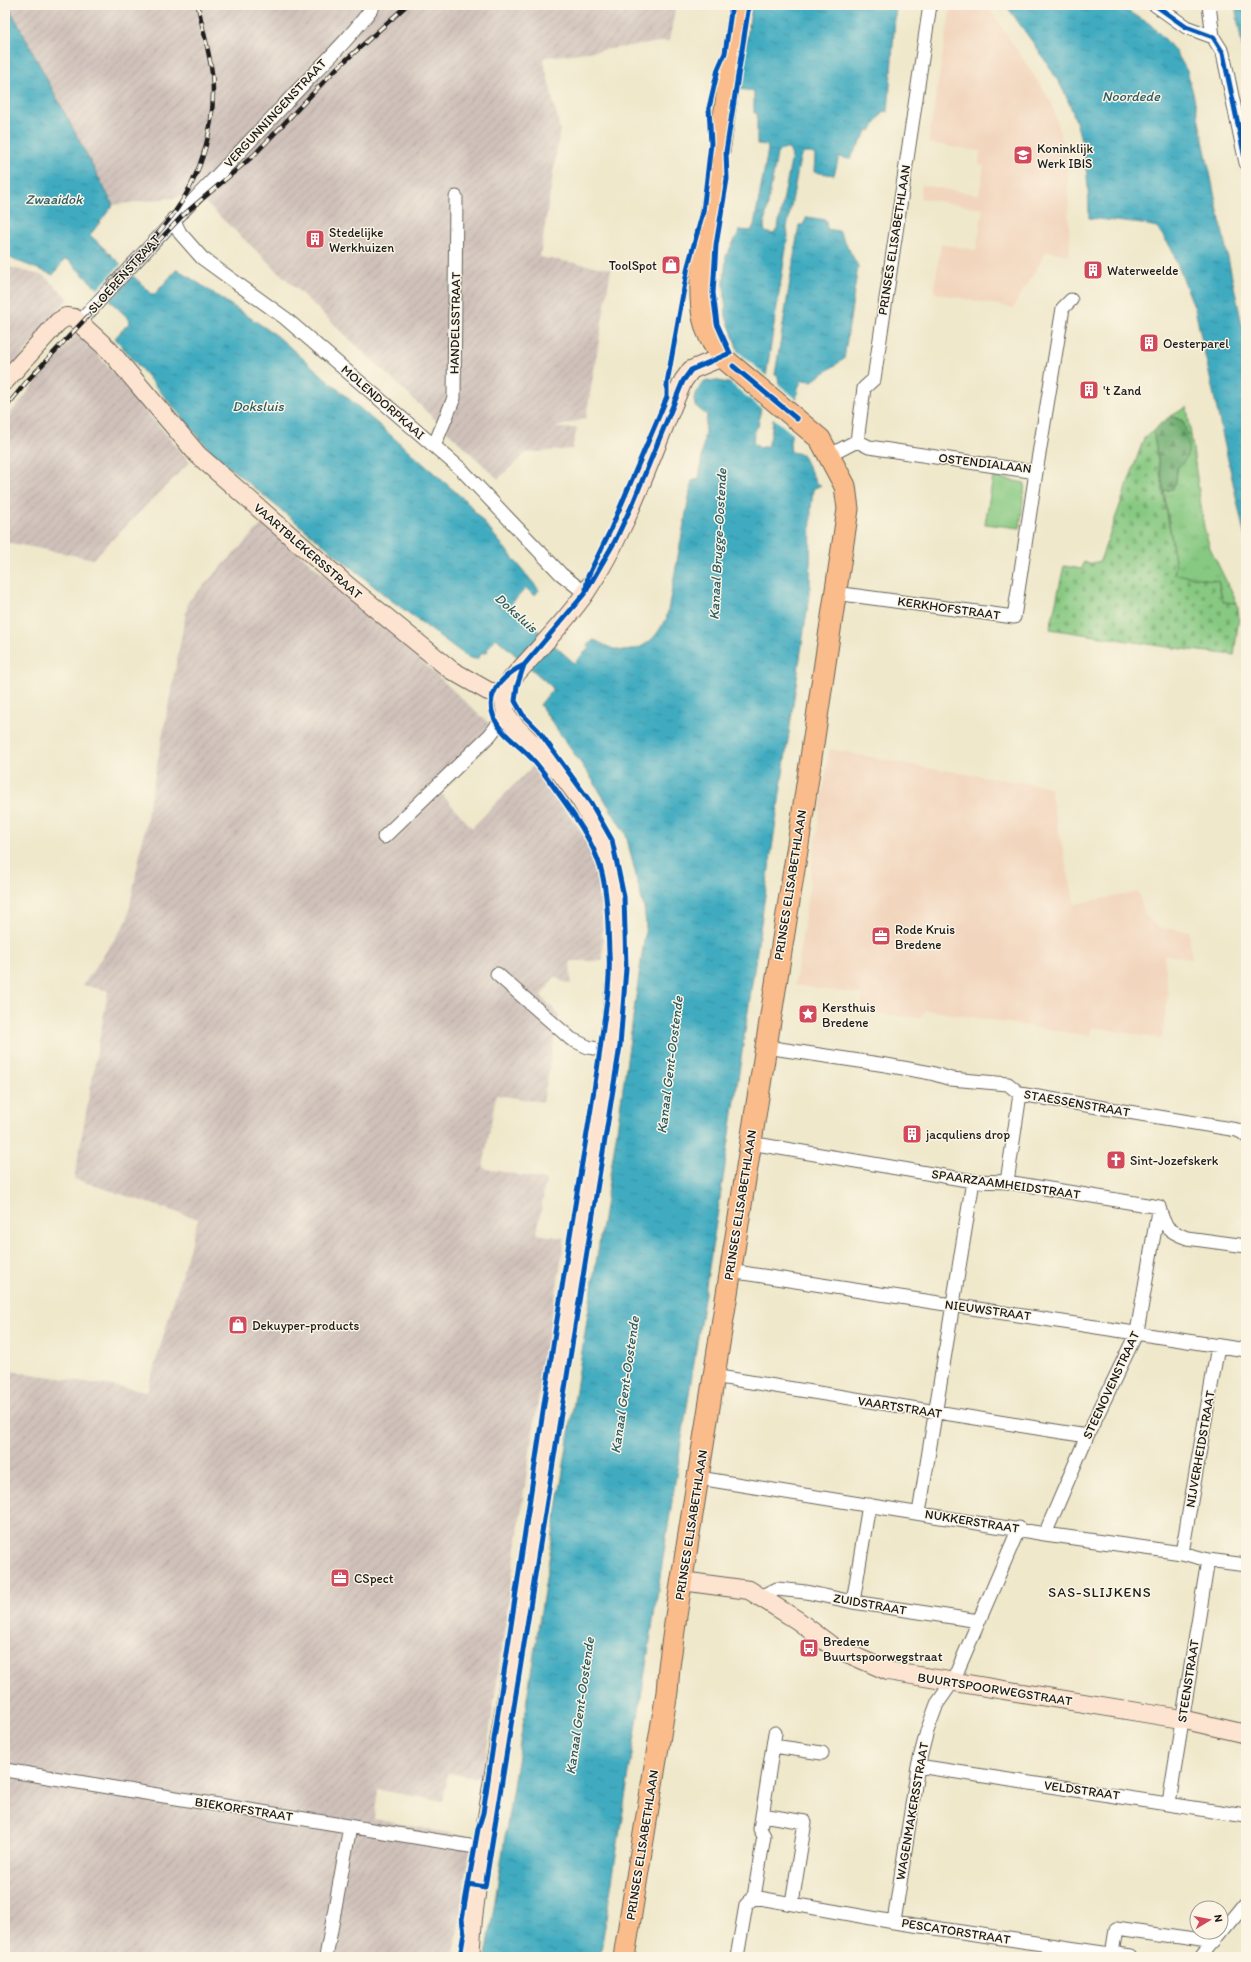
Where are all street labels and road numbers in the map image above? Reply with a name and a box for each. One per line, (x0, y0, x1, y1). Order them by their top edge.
street label: VERGUNNINGENSTRAAT (221, 55, 330, 170)
street label: PRINSES ELISABETHLAAN (875, 164, 913, 316)
street label: SLOEPENSTRAAT (85, 231, 164, 316)
street label: HANDELSSTRAAT (447, 271, 463, 374)
street label: MOLENDORPKAAI (338, 362, 428, 442)
street label: OSTENDIALAAN (938, 450, 1032, 476)
street label: VAARTBLEKERSSTRAAT (251, 500, 366, 603)
street label: KERKHOFSTRAAT (897, 593, 1002, 623)
street label: PRINSES ELISABETHLAAN (771, 809, 809, 961)
street label: STAESSENSTRAAT (1023, 1086, 1132, 1120)
street label: PRINSES ELISABETHLAAN (721, 1129, 759, 1281)
street label: SPAARZAAMHEIDSTRAAT (931, 1166, 1082, 1202)
street label: NIEUWSTRAAT (944, 1297, 1033, 1324)
street label: STEENOVENSTRAAT (1079, 1328, 1143, 1441)
street label: NIJVERHEIDSTRAAT (1182, 1389, 1218, 1509)
street label: VAARTSTRAAT (857, 1393, 944, 1421)
street label: PRINSES ELISABETHLAAN (672, 1449, 710, 1601)
street label: NUKKERSTRAAT (924, 1506, 1021, 1536)
street label: ZUIDSTRAAT (832, 1590, 909, 1618)
street label: STEENSTRAAT (1174, 1638, 1202, 1723)
street label: BUURTSPOORWEGSTRAAT (917, 1669, 1074, 1709)
street label: WAGENMAKERSSTRAAT (892, 1740, 932, 1881)
street label: PRINSES ELISABETHLAAN (623, 1769, 661, 1921)
street label: VELDSTRAAT (1043, 1777, 1122, 1803)
street label: BIEKORFSTRAAT (194, 1794, 295, 1824)
street label: PESCATORSTRAAT (901, 1915, 1012, 1947)

